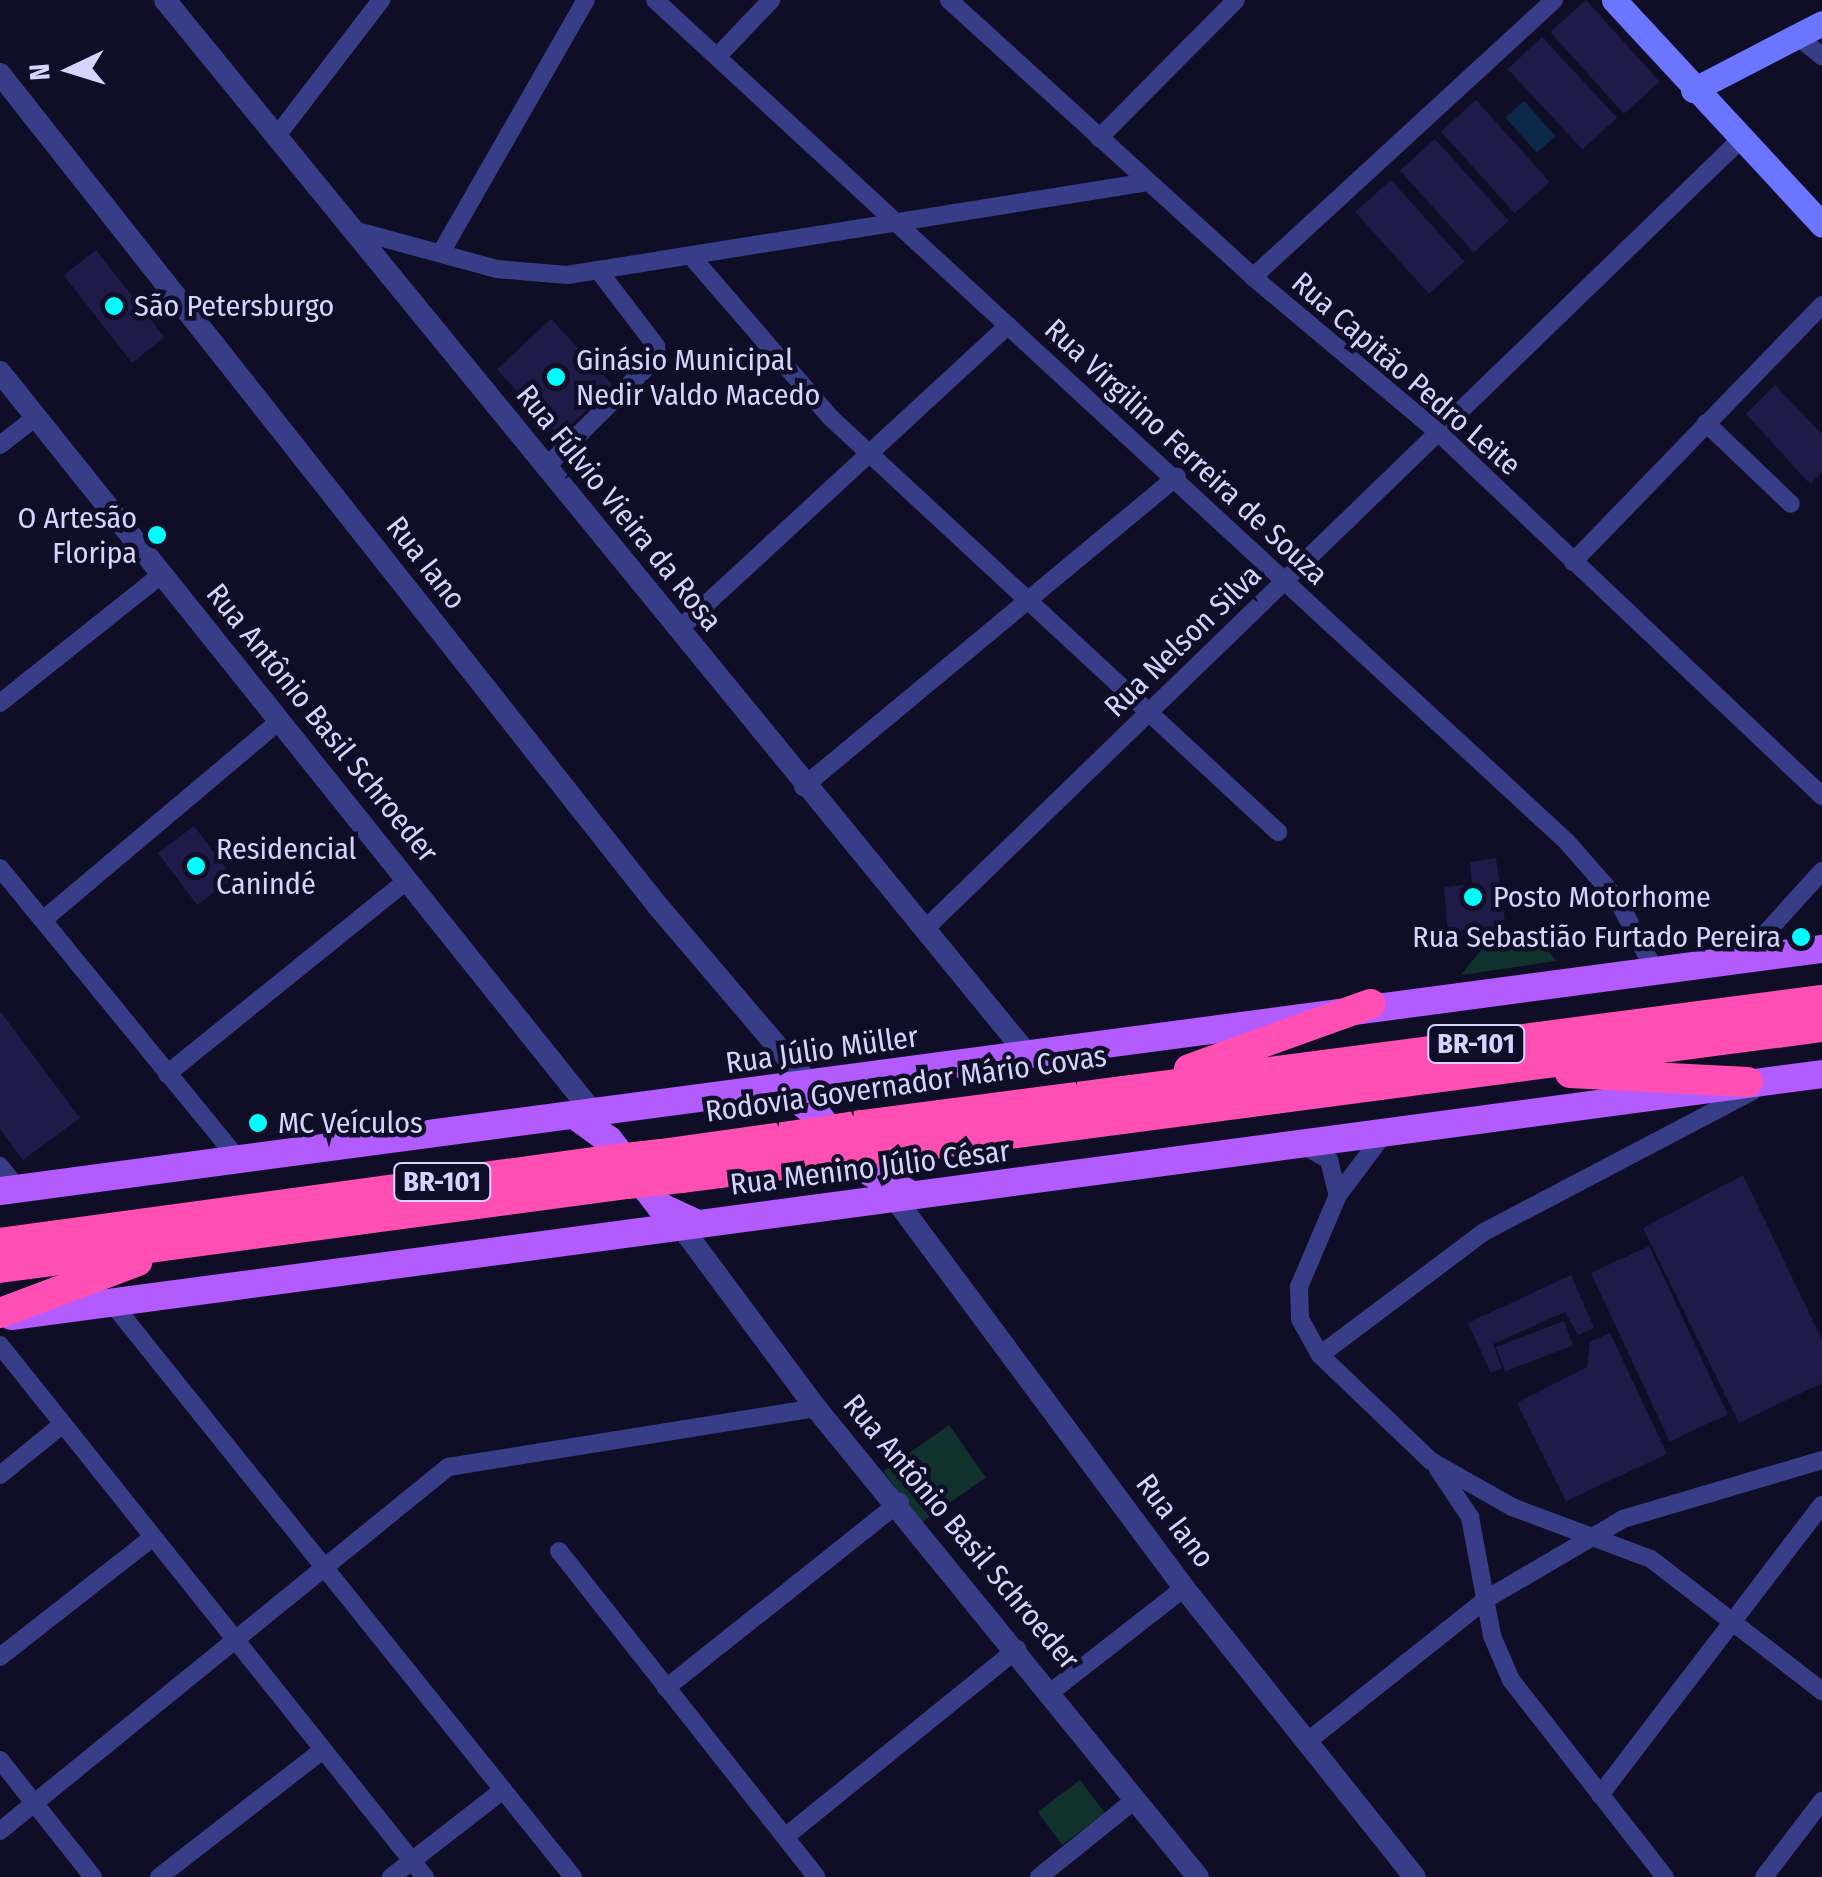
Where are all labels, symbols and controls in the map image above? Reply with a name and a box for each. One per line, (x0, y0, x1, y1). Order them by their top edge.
north arrow (20, 20, 120, 120)
text: N (23, 63, 57, 82)
street label: Rua Capitão Pedro Leite (1284, 265, 1528, 483)
place label: São Petersburgo (134, 288, 334, 324)
marker: São Petersburgo (103, 295, 125, 317)
street label: Rua Virgilino Ferreira de Souza (1037, 311, 1335, 593)
place label: Ginásio Municipal Nedir Valdo Macedo (576, 342, 820, 412)
marker: Ginásio Municipal Nedir Valdo Macedo (545, 366, 567, 388)
street label: Rua Fúlvio Vieira da Rosa (509, 378, 729, 638)
place label: O Artesão Floripa (18, 500, 137, 570)
street label: Rua Iano (379, 509, 473, 617)
marker: O Artesão Floripa (146, 524, 168, 546)
street label: Rua Nelson Silva (1097, 557, 1269, 725)
street label: Rua Antônio Basil Schroeder (198, 576, 446, 870)
place label: Residencial Canindé (216, 831, 357, 902)
marker: Residencial Canindé (185, 855, 207, 877)
place label: Posto Motorhome (1493, 879, 1711, 915)
marker: Posto Motorhome (1462, 886, 1484, 908)
place label: Rua Sebastião Furtado Pereira (1412, 919, 1781, 955)
marker: Rua Sebastião Furtado Pereira (1790, 926, 1812, 948)
street label: Rua Júlio Müller (723, 1019, 921, 1081)
road number: BR-101 (1426, 1021, 1526, 1067)
street label: Rodovia Governador Mário Covas (703, 1038, 1109, 1130)
place label: MC Veículos (278, 1105, 423, 1141)
marker: MC Veículos (247, 1112, 269, 1134)
street label: Rua Menino Júlio César (728, 1133, 1012, 1203)
road number: BR-101 (392, 1159, 492, 1205)
street label: Rua Antônio Basil Schroeder (835, 1387, 1087, 1677)
street label: Rua Iano (1128, 1467, 1222, 1575)

